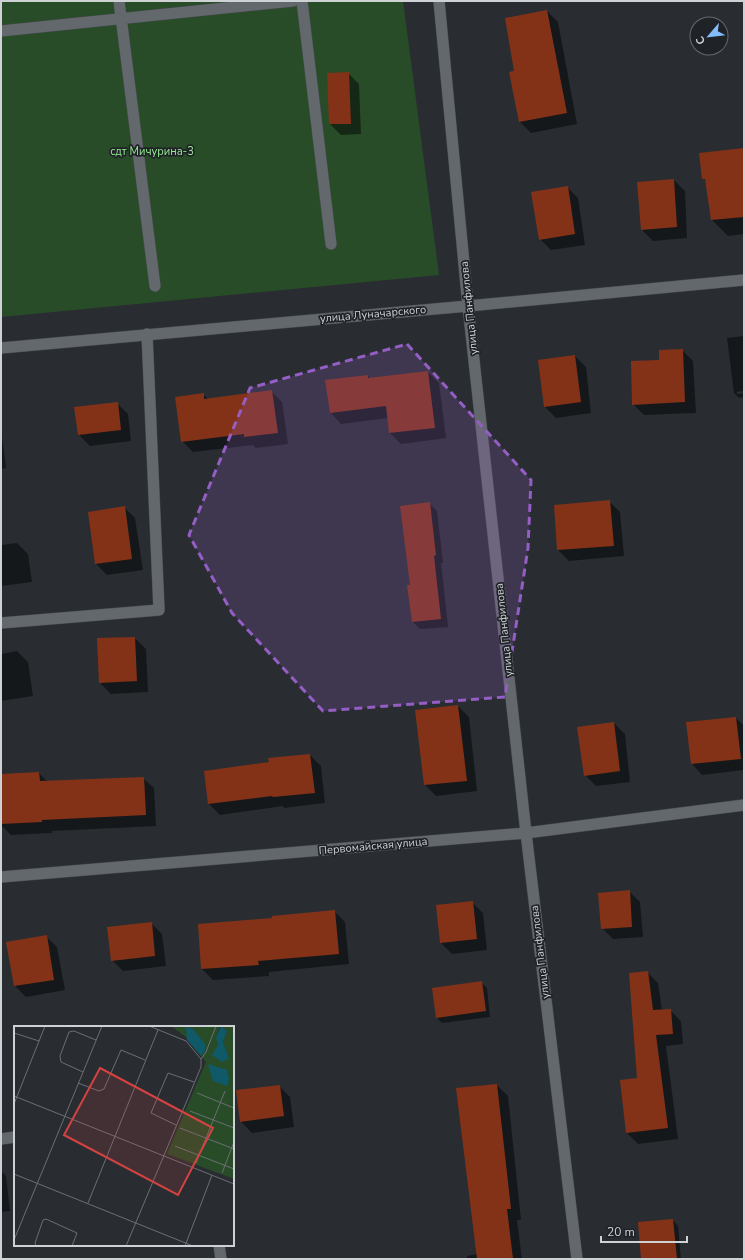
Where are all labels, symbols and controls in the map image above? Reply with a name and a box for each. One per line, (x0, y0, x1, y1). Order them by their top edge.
north arrow (689, 16, 729, 56)
text: С (692, 33, 709, 47)
park label: сдт Мичурина-3 (110, 144, 194, 159)
street label: улица Панфилова (457, 260, 481, 355)
street label: улица Луначарского (319, 302, 427, 326)
street label: улица Панфилова (492, 582, 516, 677)
street label: Первомайская улица (318, 834, 428, 858)
street label: улица Панфилова (527, 904, 553, 1000)
inset map (14, 1026, 234, 1246)
scale bar (601, 1218, 687, 1244)
text: 20 m (607, 1224, 635, 1240)

